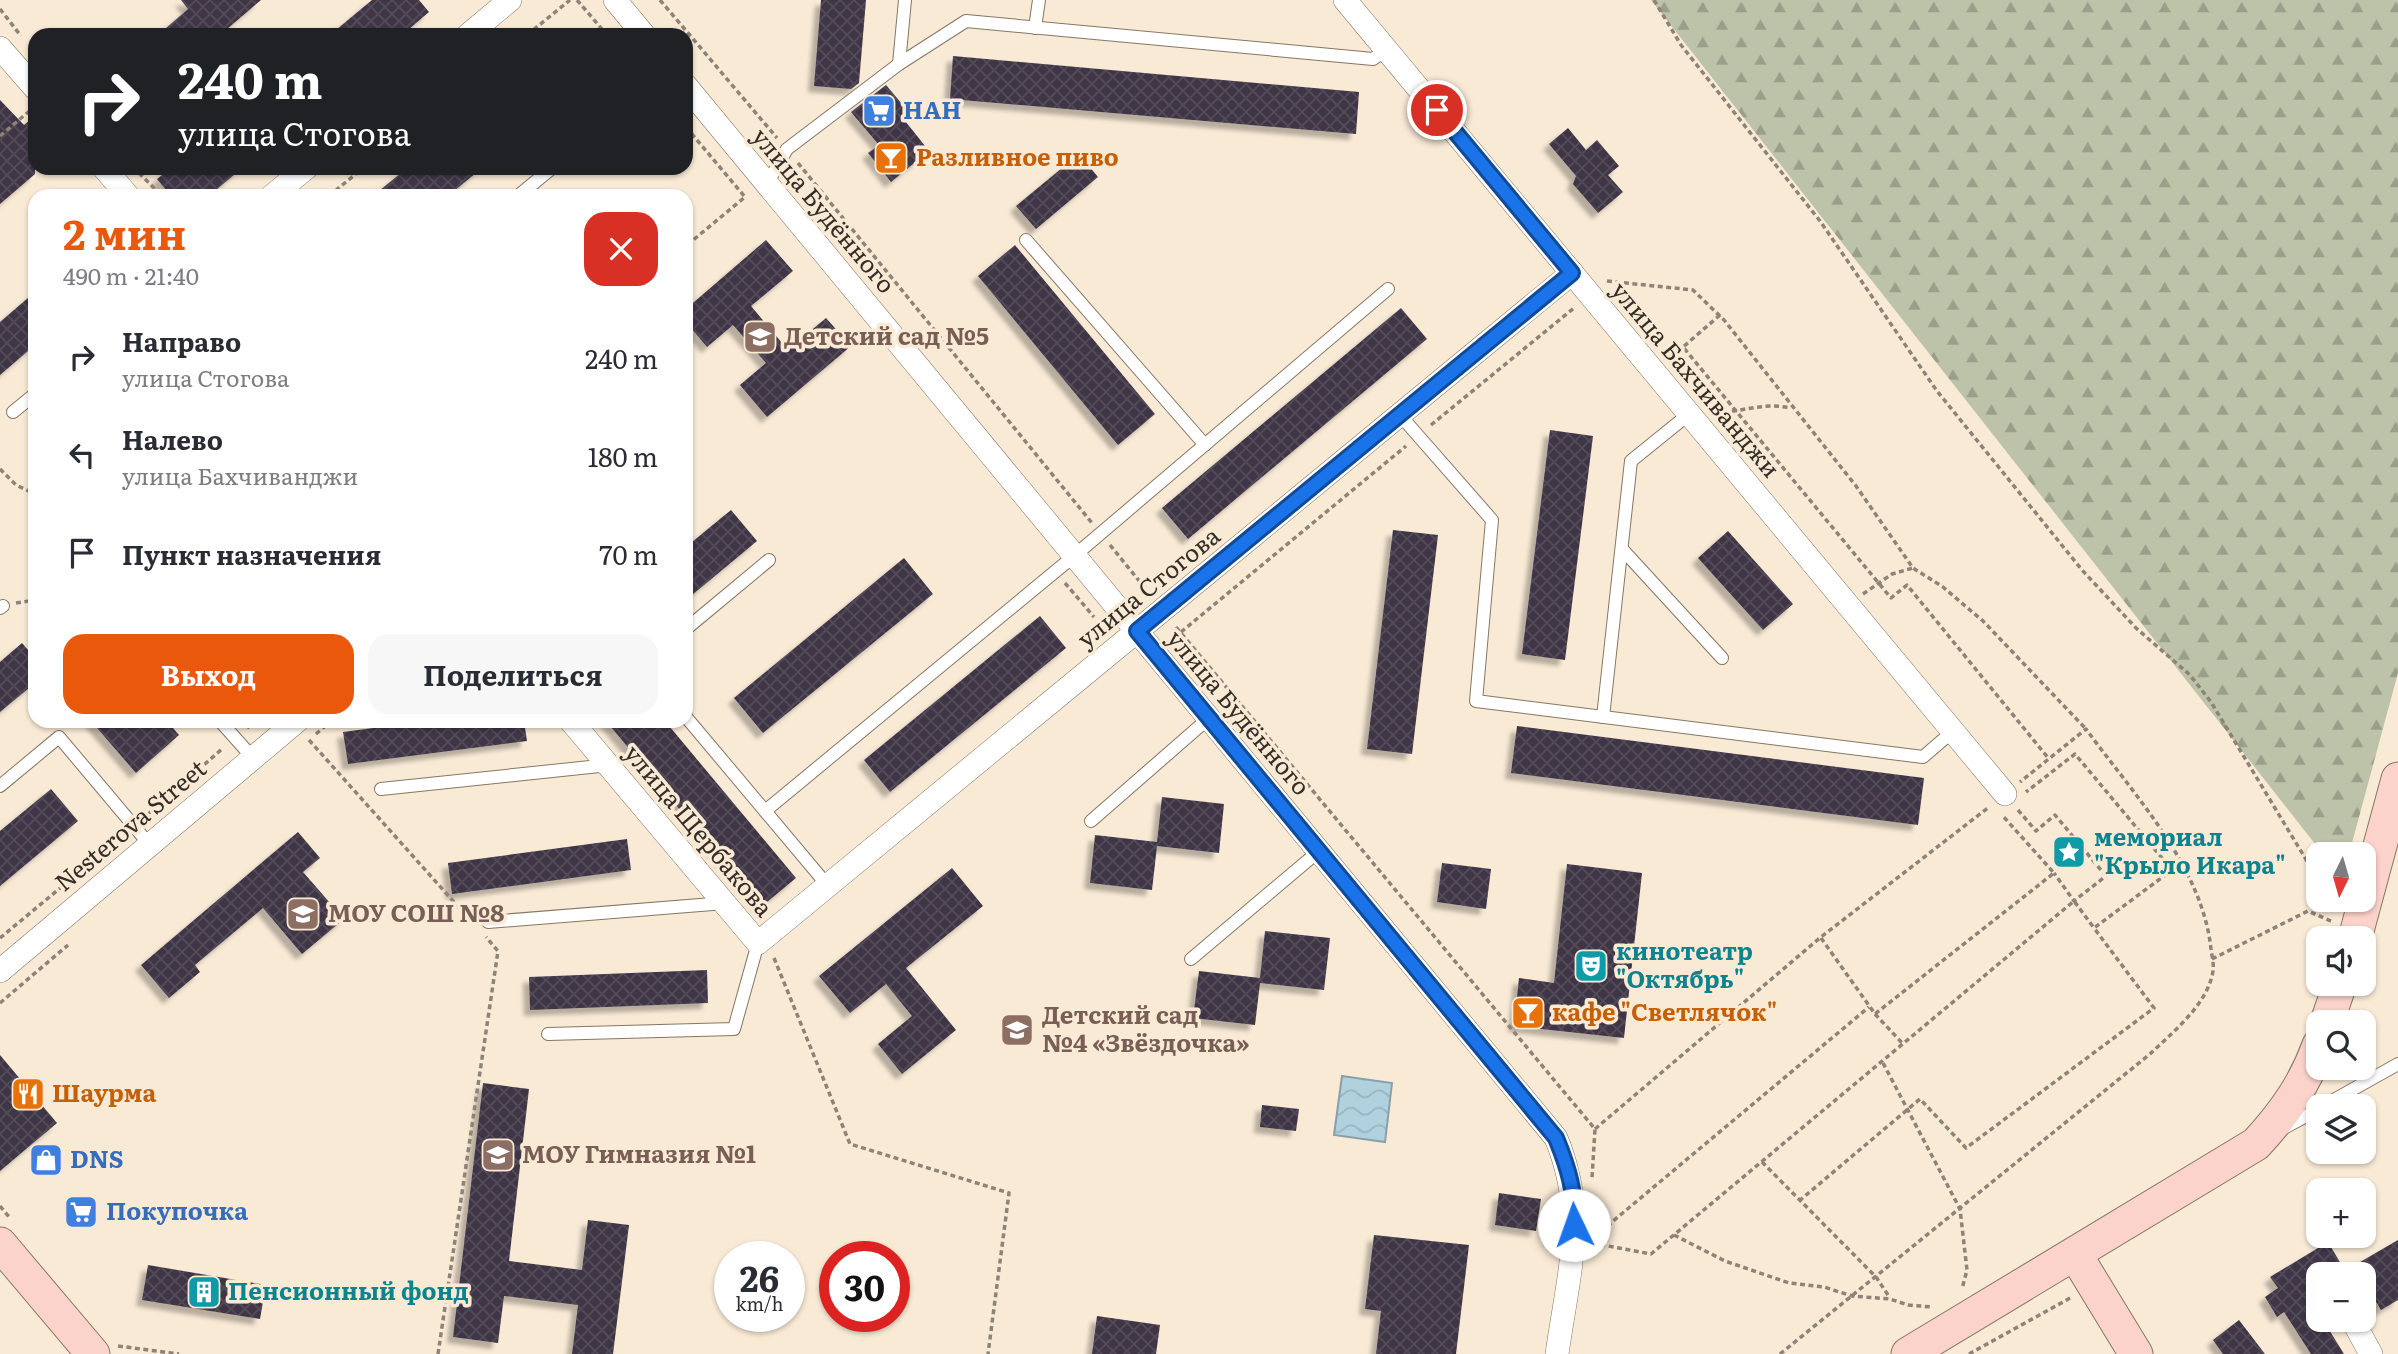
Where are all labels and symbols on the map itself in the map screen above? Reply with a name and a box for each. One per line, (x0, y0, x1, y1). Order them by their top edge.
pin (1407, 80, 1467, 140)
place label: НАН (903, 91, 962, 126)
supermarket icon: НАН (860, 92, 898, 130)
street label: улица Будённого (745, 119, 905, 300)
place label: Разливное пиво (916, 138, 1119, 173)
bar icon: Разливное пиво (872, 139, 910, 177)
street label: улица Бахчиванджи (1604, 273, 1790, 484)
place label: Детский сад №5 (784, 317, 989, 352)
school or university icon: Детский сад №5 (741, 318, 779, 356)
street label: улица Стогова (1068, 517, 1226, 655)
street label: улица Будённого (1160, 621, 1320, 802)
street label: улица Щербакова (617, 736, 783, 923)
street label: Nesterova Street (46, 750, 213, 898)
place label: мемориал "Крыло Икара" (2094, 818, 2286, 881)
place icon: мемориал "Крыло Икара" (2050, 833, 2088, 871)
north arrow (2306, 842, 2376, 912)
place label: МОУ СОШ №8 (328, 894, 504, 929)
school or university icon: МОУ СОШ №8 (284, 895, 322, 933)
place label: кинотеатр "Октябрь" (1616, 932, 1753, 995)
theatre icon: кинотеатр "Октябрь" (1572, 947, 1610, 985)
place label: кафе "Светлячок" (1552, 993, 1777, 1028)
bar icon: кафе "Светлячок" (1509, 994, 1547, 1032)
place label: Детский сад №4 «Звёздочка» (1042, 996, 1250, 1059)
school or university icon: Детский сад №4 «Звёздочка» (998, 1011, 1036, 1049)
place label: Шаурма (52, 1074, 156, 1109)
restaurant icon: Шаурма (9, 1075, 47, 1113)
place label: МОУ Гимназия №1 (522, 1135, 756, 1170)
school or university icon: МОУ Гимназия №1 (479, 1136, 517, 1174)
place label: DNS (70, 1140, 123, 1175)
shop icon: DNS (27, 1141, 65, 1179)
position arrow (1537, 1188, 1611, 1262)
place label: Покупочка (106, 1192, 248, 1227)
supermarket icon: Покупочка (62, 1193, 100, 1231)
speed limit sign: 30 (819, 1241, 910, 1332)
place label: Пенсионный фонд (228, 1272, 469, 1307)
building icon: Пенсионный фонд (185, 1273, 223, 1311)

